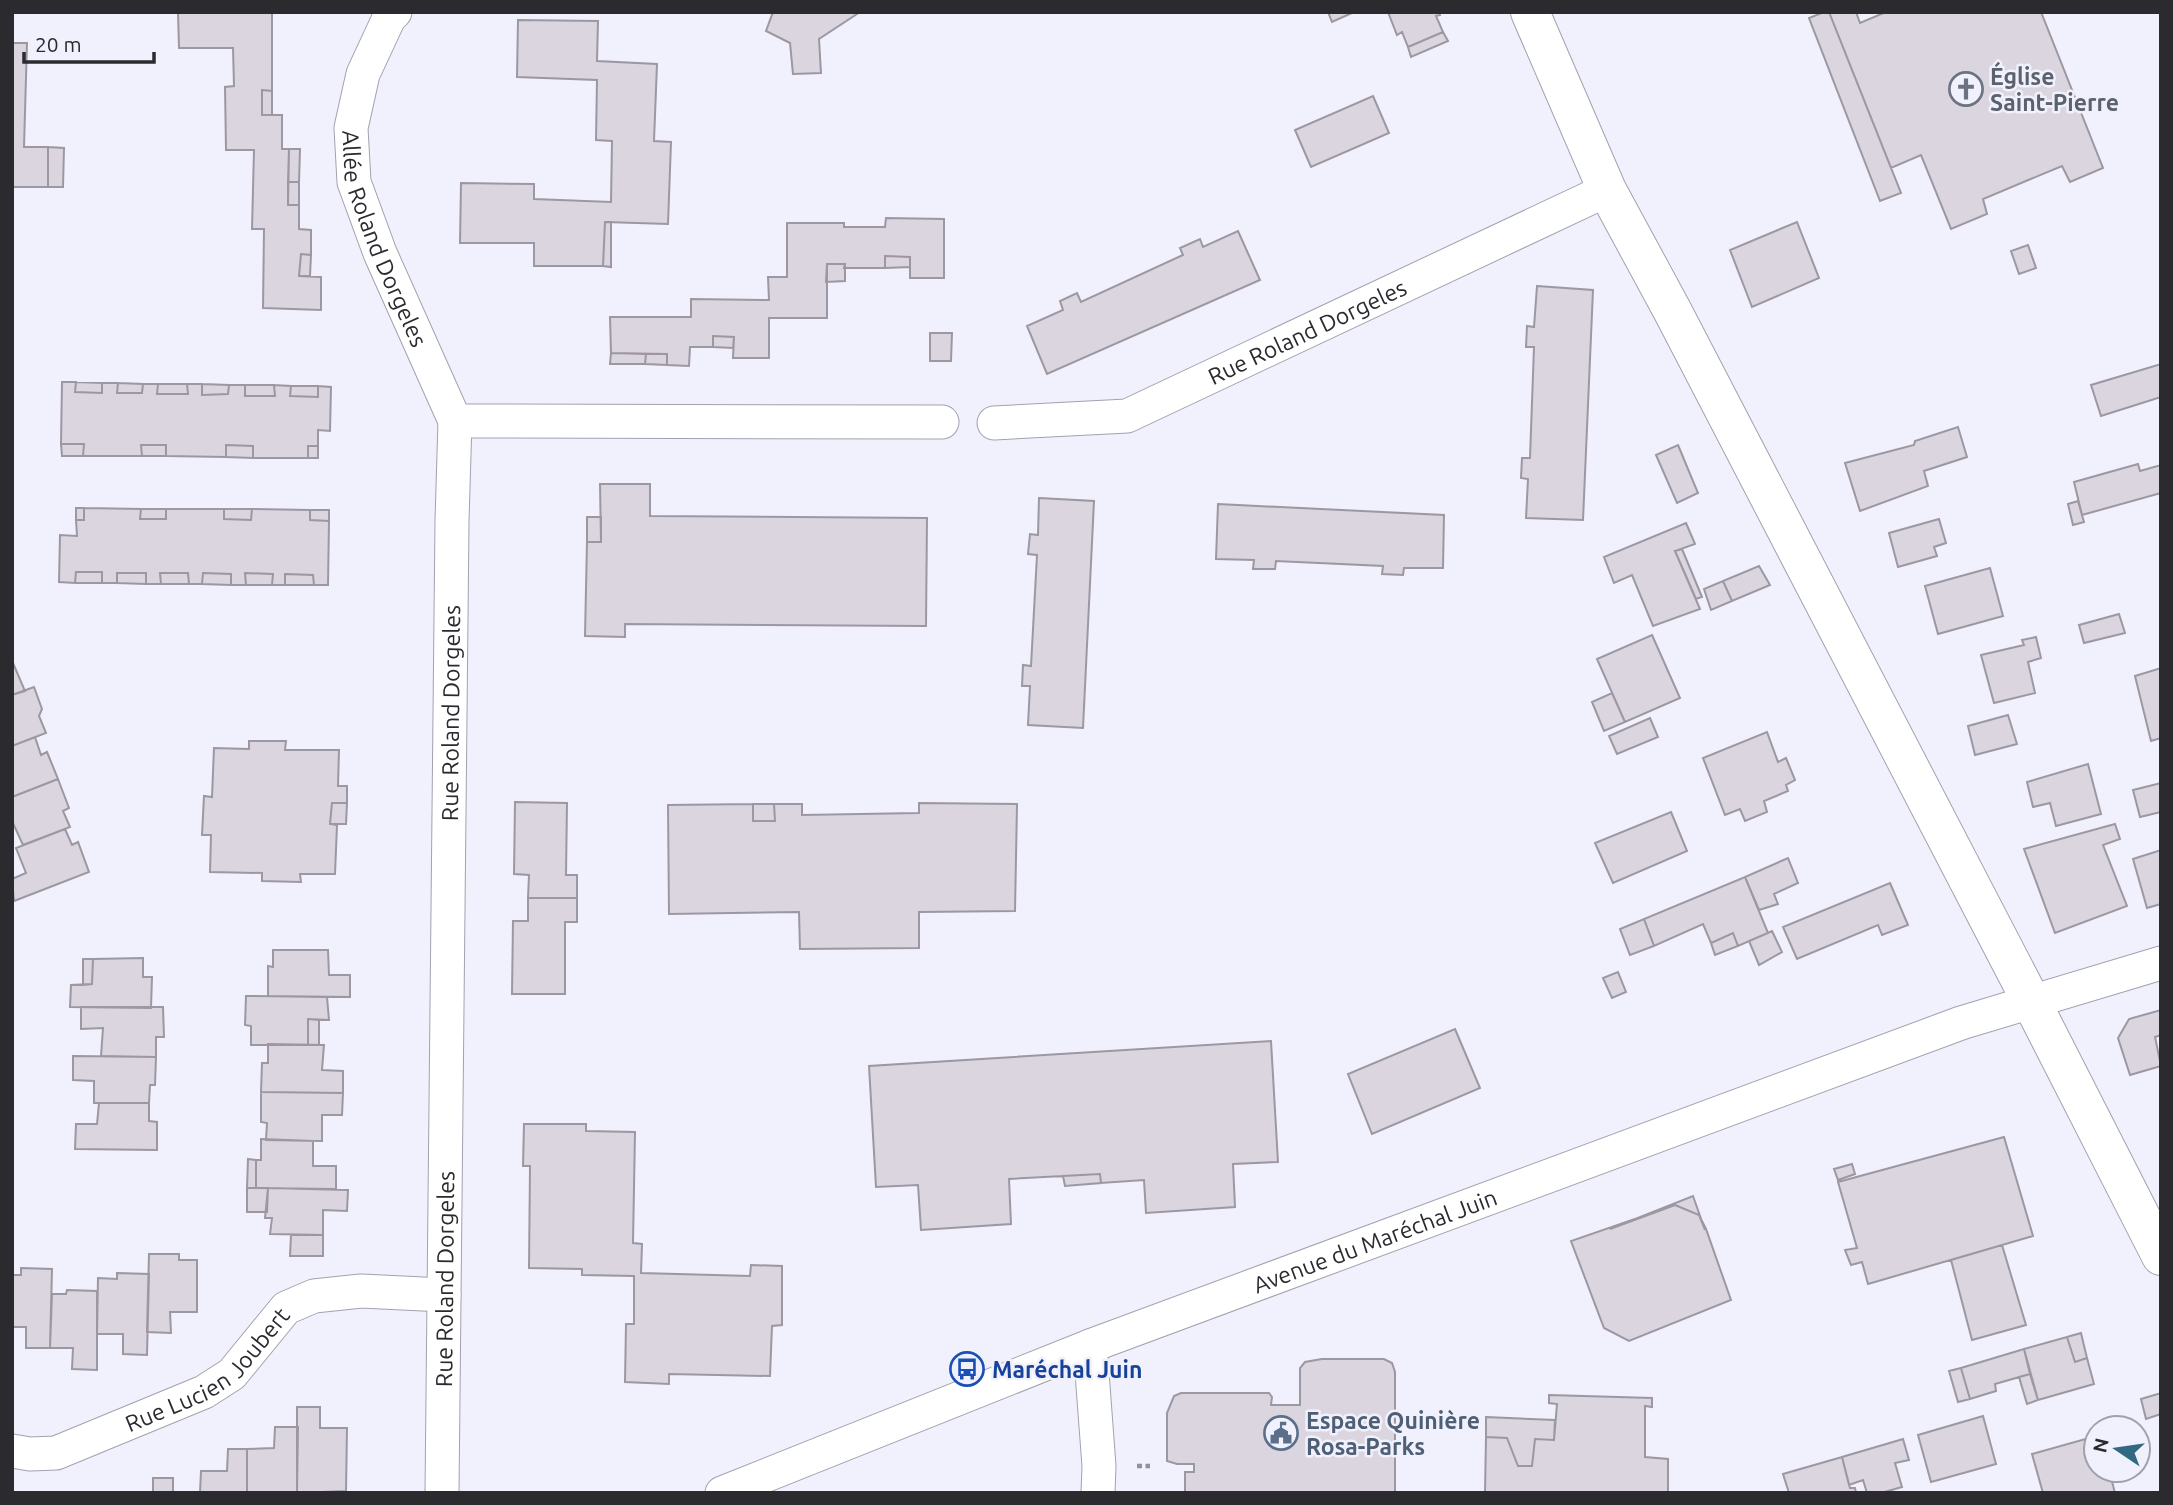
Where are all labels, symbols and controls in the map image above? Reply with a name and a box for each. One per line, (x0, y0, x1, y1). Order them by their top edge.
scale bar (24, 21, 154, 65)
text: 20 m (35, 32, 82, 56)
place label: Église Saint-Pierre (1990, 61, 2119, 115)
church icon: Église Saint-Pierre (1947, 70, 1985, 108)
street label: Allée Roland Dorgeles (339, 130, 433, 350)
street label: Rue Roland Dorgeles (1204, 274, 1410, 389)
street label: Rue Roland Dorgeles (436, 605, 464, 821)
street label: Rue Roland Dorgeles (431, 1171, 458, 1387)
street label: Avenue du Maréchal Juin (1249, 1184, 1500, 1297)
street label: Rue Lucien Joubert (121, 1302, 294, 1436)
bus stop icon: Maréchal Juin (948, 1350, 986, 1388)
place label: Maréchal Juin (992, 1357, 1142, 1382)
place label: Espace Quinière Rosa-Parks (1306, 1408, 1480, 1459)
public building icon: Espace Quinière Rosa-Parks (1262, 1414, 1300, 1452)
north arrow (2082, 1414, 2152, 1484)
text: N (2088, 1436, 2113, 1455)

